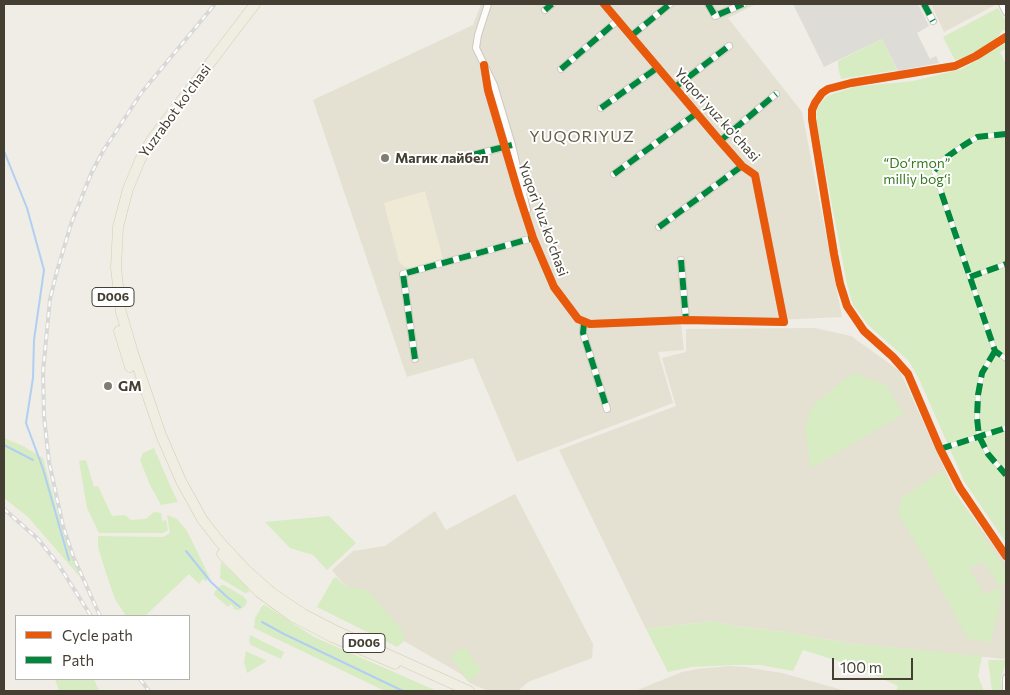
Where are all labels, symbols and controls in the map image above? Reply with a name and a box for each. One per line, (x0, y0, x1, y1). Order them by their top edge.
street label: Yuzrabot ko'chasi (135, 61, 215, 161)
street label: Yuqori yuz ko'chasi (671, 65, 763, 165)
district label: YUQORIYUZ (528, 127, 636, 147)
place label: Магик лайбел (395, 150, 489, 166)
marker: Магик лайбел (379, 152, 391, 164)
park label: “Do‘rmon” milliy bog‘i (883, 155, 951, 188)
street label: Yuqori Yuz ko'chasi (514, 159, 572, 279)
road number: D006 (92, 288, 134, 306)
place label: GM (118, 378, 142, 394)
marker: GM (102, 380, 114, 392)
legend (15, 615, 190, 680)
text: Cycle path (62, 626, 133, 644)
road number: D006 (343, 634, 385, 652)
scale bar (835, 648, 916, 680)
text: Path (62, 651, 94, 669)
text: 100 m (840, 658, 882, 676)

